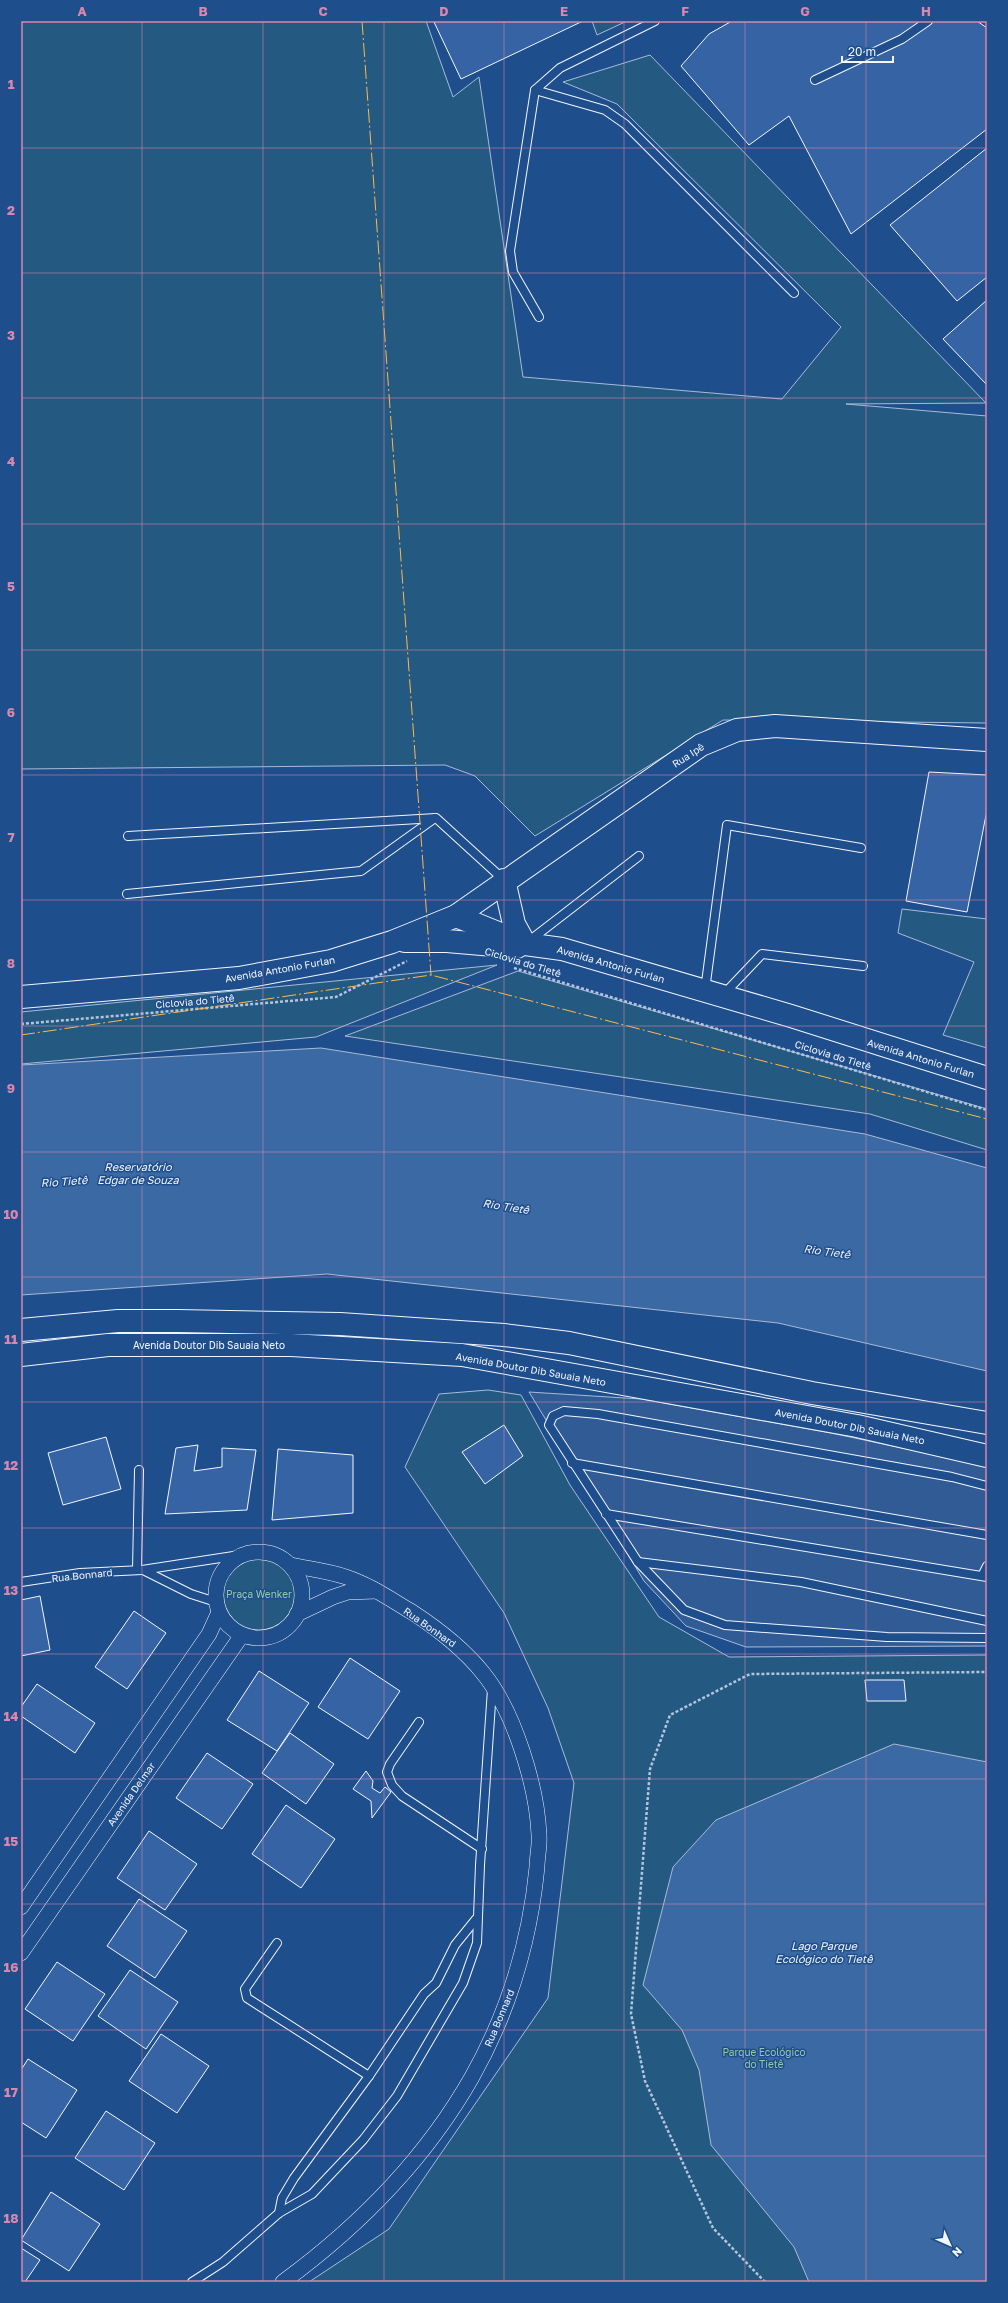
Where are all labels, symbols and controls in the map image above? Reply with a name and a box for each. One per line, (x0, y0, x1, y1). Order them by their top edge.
text: A (77, 3, 87, 19)
text: B (198, 3, 208, 19)
text: C (318, 3, 328, 19)
text: D (439, 3, 449, 19)
text: E (560, 3, 568, 19)
text: F (681, 3, 689, 19)
text: G (800, 3, 810, 19)
text: H (921, 3, 931, 19)
scale bar (842, 38, 893, 64)
text: 20 m (848, 44, 876, 59)
text: 1 (8, 76, 15, 92)
text: 2 (7, 202, 15, 218)
text: 3 (7, 327, 15, 343)
text: 4 (7, 453, 15, 469)
text: 5 (7, 578, 15, 594)
text: 6 (7, 704, 15, 720)
street label: Rua Ipê (670, 740, 706, 770)
text: 7 (7, 829, 15, 845)
street label: Avenida Antonio Furlan (556, 943, 666, 985)
street label: Ciclovia do Tietê (483, 945, 563, 979)
street label: Avenida Antonio Furlan (224, 953, 336, 985)
text: 8 (7, 955, 15, 971)
street label: Ciclovia do Tietê (155, 992, 235, 1010)
street label: Avenida Antonio Furlan (866, 1036, 976, 1080)
street label: Ciclovia do Tietê (793, 1038, 873, 1072)
text: 9 (7, 1080, 15, 1096)
water label: Reservatório Edgar de Souza (97, 1160, 179, 1187)
water label: Rio Tietê (40, 1173, 89, 1189)
water label: Rio Tietê (482, 1196, 532, 1216)
text: 10 (3, 1206, 19, 1222)
water label: Rio Tietê (803, 1241, 853, 1261)
text: 11 (4, 1331, 18, 1347)
street label: Avenida Doutor Dib Sauaia Neto (133, 1339, 285, 1351)
street label: Avenida Doutor Dib Sauaia Neto (455, 1350, 607, 1388)
street label: Avenida Doutor Dib Sauaia Neto (774, 1406, 926, 1446)
text: 12 (4, 1457, 18, 1473)
street label: Rua Bonnard (51, 1566, 113, 1584)
text: 13 (4, 1582, 18, 1598)
park label: Praça Wenker (226, 1588, 292, 1600)
street label: Rua Bonhard (401, 1604, 459, 1650)
text: 14 (4, 1708, 18, 1724)
street label: Avenida Delmar (105, 1760, 157, 1828)
text: 15 (4, 1833, 18, 1849)
water label: Lago Parque Ecológico do Tietê (775, 1939, 874, 1966)
text: 16 (4, 1959, 18, 1975)
street label: Rua Bonnard (481, 1987, 517, 2049)
park label: Parque Ecológico do Tietê (722, 2046, 806, 2070)
text: 17 (4, 2084, 18, 2100)
text: 18 (3, 2210, 19, 2226)
north arrow (930, 2225, 970, 2265)
text: N (950, 2245, 965, 2260)

